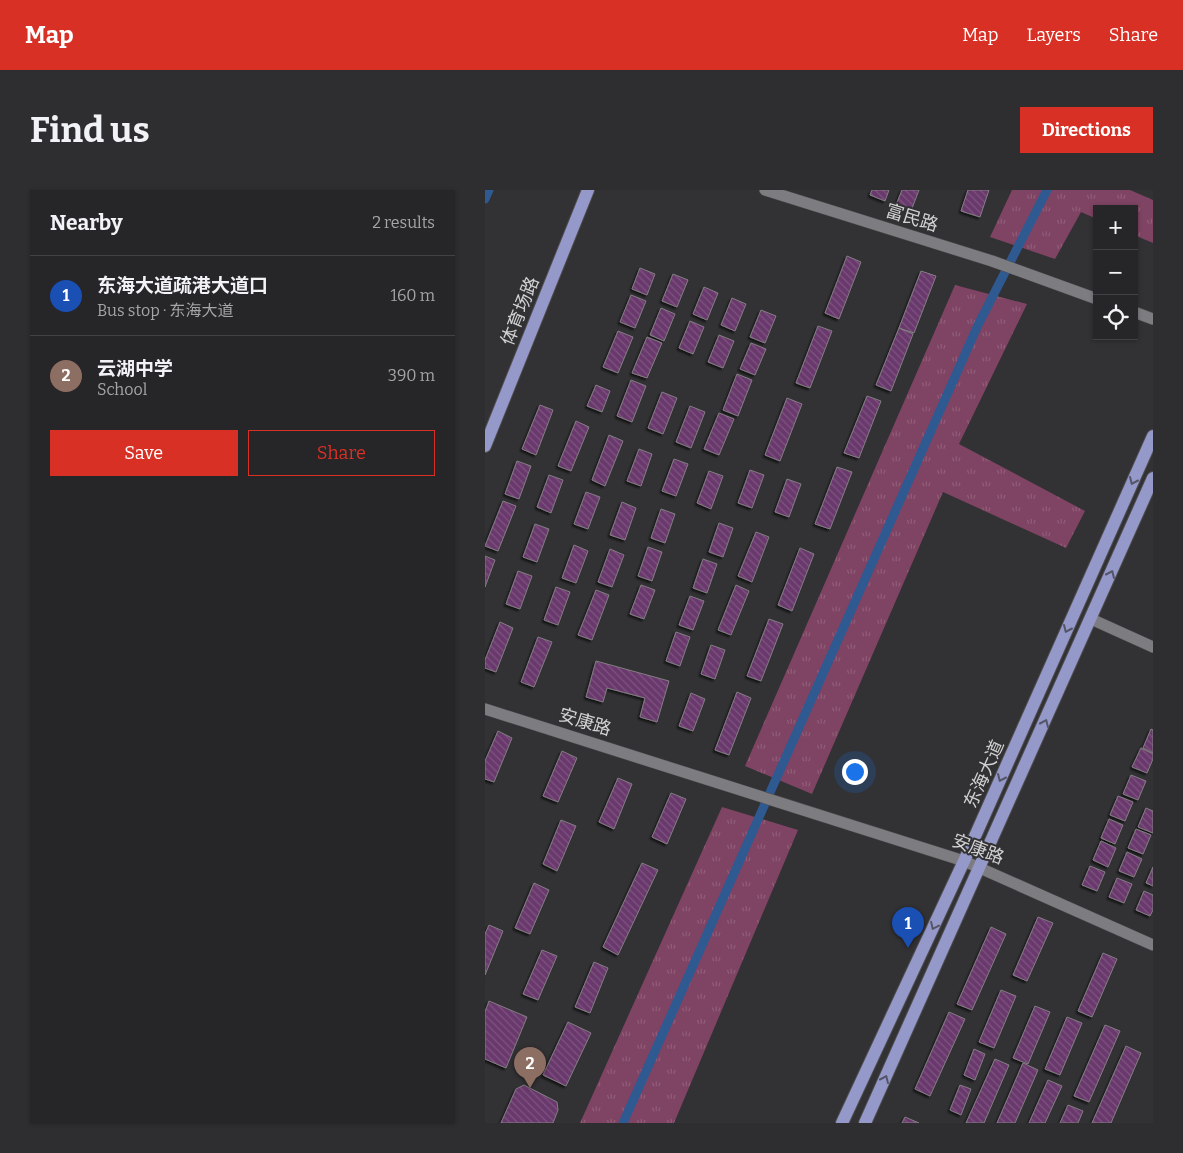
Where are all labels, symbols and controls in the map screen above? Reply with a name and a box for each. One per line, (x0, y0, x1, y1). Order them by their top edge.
text: Map (25, 21, 74, 49)
text: Map (962, 24, 998, 46)
text: Layers (1026, 24, 1081, 46)
text: Share (1109, 24, 1158, 46)
button: Directions (1020, 107, 1153, 153)
text: Find us (30, 109, 150, 151)
street label: 富民路 (883, 200, 941, 236)
map controls (1093, 205, 1138, 340)
button: + (1093, 205, 1138, 250)
text: Nearby (50, 210, 123, 236)
text: 2 results (372, 213, 435, 232)
button: − (1093, 250, 1138, 295)
text: 东海大道疏港大道口 (97, 274, 268, 297)
street label: 体育场路 (496, 274, 544, 348)
text: 1 (63, 286, 69, 305)
text: 160 m (390, 286, 435, 305)
button: locate (1093, 295, 1138, 340)
text: Bus stop · 东海大道 (97, 301, 234, 320)
text: 云湖中学 (97, 357, 173, 380)
text: 2 (61, 366, 71, 385)
text: 390 m (388, 366, 435, 385)
text: School (97, 380, 147, 399)
button: Save (50, 430, 238, 476)
button: Share (248, 430, 435, 476)
one-way arrow (1129, 476, 1140, 485)
one-way arrow (1104, 570, 1115, 579)
one-way arrow (1063, 624, 1073, 633)
street label: 安康路 (556, 704, 614, 740)
one-way arrow (1038, 719, 1049, 728)
street label: 东海大道 (959, 737, 1009, 811)
your location (842, 759, 868, 785)
one-way arrow (997, 773, 1007, 782)
street label: 安康路 (949, 829, 1007, 869)
pin: 1 (892, 907, 924, 948)
one-way arrow (929, 921, 940, 930)
pin: 2 (514, 1047, 546, 1088)
one-way arrow (879, 1075, 890, 1084)

